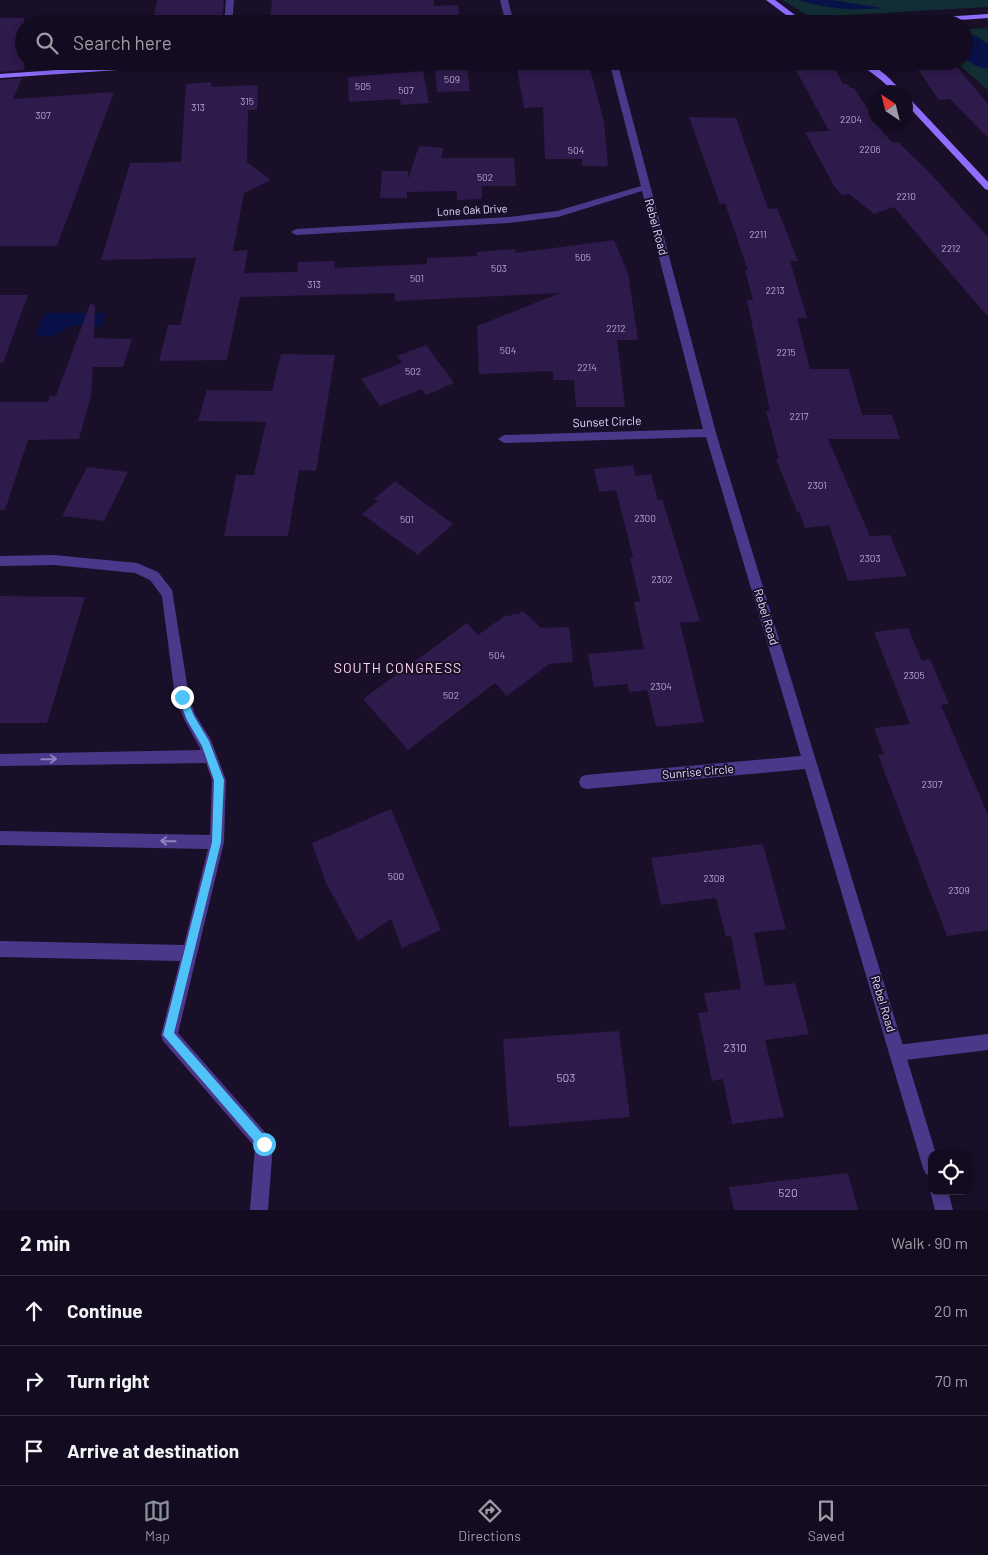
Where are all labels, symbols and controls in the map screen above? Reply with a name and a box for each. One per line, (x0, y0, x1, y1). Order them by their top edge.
search box (15, 15, 973, 70)
icon: search (33, 29, 61, 57)
text: Search here (73, 31, 172, 54)
house number: 509 (444, 73, 460, 85)
house number: 505 (355, 80, 371, 92)
house number: 507 (398, 84, 414, 96)
north arrow (868, 85, 913, 130)
house number: 315 (240, 95, 254, 107)
house number: 313 (191, 101, 205, 113)
house number: 307 (35, 109, 51, 121)
house number: 2204 (840, 113, 862, 125)
house number: 2206 (859, 143, 881, 155)
house number: 504 (568, 144, 584, 156)
house number: 502 (477, 171, 493, 183)
house number: 2210 (896, 190, 916, 202)
street label: Rebel Road (643, 197, 671, 257)
street label: Lone Oak Drive (436, 201, 508, 218)
house number: 2211 (749, 228, 767, 240)
house number: 2212 (941, 242, 961, 254)
house number: 505 (575, 251, 591, 263)
house number: 503 (491, 262, 507, 274)
house number: 501 (410, 272, 424, 284)
house number: 313 (307, 278, 321, 290)
house number: 2213 (765, 284, 785, 296)
house number: 2212 (606, 322, 626, 334)
house number: 504 (500, 344, 516, 356)
house number: 2215 (776, 346, 796, 358)
house number: 2214 (577, 361, 597, 373)
house number: 502 (405, 365, 421, 377)
house number: 2217 (790, 410, 809, 422)
street label: Sunset Circle (572, 413, 642, 429)
house number: 2301 (807, 479, 827, 491)
house number: 2300 (634, 512, 656, 524)
house number: 501 (400, 513, 414, 525)
house number: 2303 (859, 552, 881, 564)
house number: 2302 (651, 573, 673, 585)
street label: Rebel Road (752, 587, 782, 647)
house number: 504 (489, 649, 505, 661)
district label: SOUTH CONGRESS (334, 659, 462, 676)
house number: 2305 (903, 669, 925, 681)
house number: 2304 (650, 680, 672, 692)
route end (171, 686, 194, 709)
house number: 502 (443, 689, 459, 701)
one-way arrow (40, 754, 56, 764)
street label: Sunrise Circle (661, 761, 734, 781)
house number: 2307 (922, 778, 943, 790)
one-way arrow (160, 836, 176, 846)
house number: 500 (388, 870, 404, 882)
house number: 2308 (703, 872, 725, 884)
house number: 2309 (948, 884, 970, 896)
street label: Rebel Road (869, 974, 899, 1034)
house number: 2310 (723, 1040, 747, 1054)
house number: 503 (556, 1070, 576, 1084)
route start (253, 1133, 276, 1156)
map controls (928, 1150, 973, 1195)
button: locate (928, 1150, 973, 1195)
house number: 520 (778, 1185, 798, 1199)
text: 2 min (20, 1230, 70, 1255)
text: Walk · 90 m (891, 1233, 968, 1252)
icon: ahead (20, 1297, 48, 1325)
text: Continue (67, 1299, 143, 1322)
text: 20 m (934, 1301, 968, 1320)
icon: right (20, 1367, 48, 1395)
text: Turn right (67, 1369, 149, 1392)
text: 70 m (935, 1371, 968, 1390)
icon: arrive (20, 1437, 48, 1465)
text: Arrive at destination (67, 1439, 239, 1462)
tab: Map (143, 1497, 171, 1544)
tab: Directions (458, 1497, 521, 1544)
tab: Saved (808, 1497, 845, 1544)

